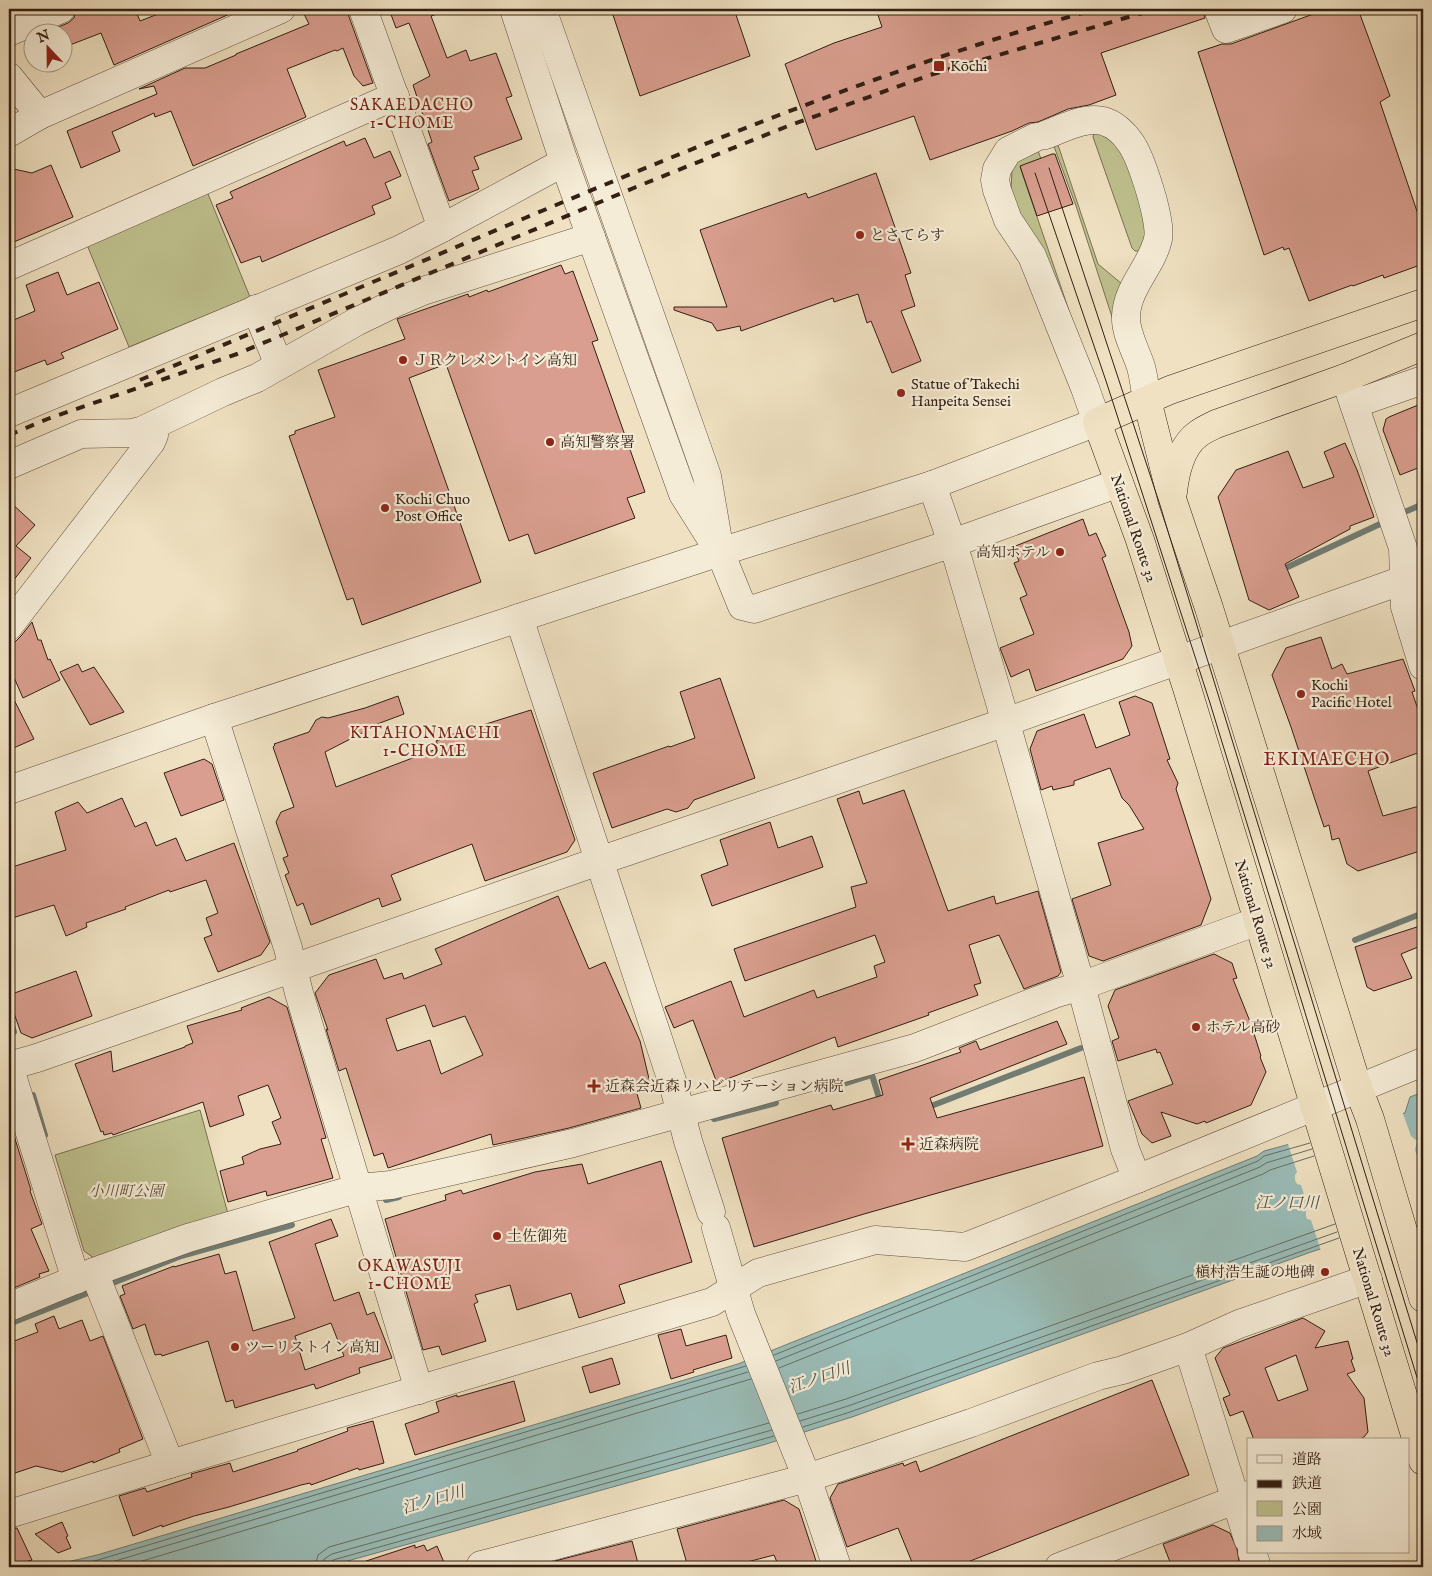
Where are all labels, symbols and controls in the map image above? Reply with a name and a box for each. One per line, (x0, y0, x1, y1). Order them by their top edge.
north arrow (22, 22, 72, 72)
text: N (34, 26, 52, 48)
place label: Kōchi (950, 57, 987, 76)
marker: Kōchi (932, 59, 946, 73)
district label: SAKAEDACHO 1-CHOME (350, 96, 474, 134)
place label: とさてらす (870, 226, 945, 245)
marker: とさてらす (854, 229, 866, 241)
place label: ＪＲクレメントイン高知 (413, 351, 577, 370)
marker: ＪＲクレメントイン高知 (397, 354, 409, 366)
place label: Statue of Takechi Hanpeita Sensei (911, 375, 1020, 411)
marker: Statue of Takechi Hanpeita Sensei (895, 387, 907, 399)
place label: 高知警察署 (560, 433, 635, 452)
marker: 高知警察署 (544, 436, 556, 448)
street label: National Route 32 (1106, 472, 1161, 585)
place label: Kochi Chuo Post Office (395, 490, 470, 526)
marker: Kochi Chuo Post Office (379, 502, 391, 514)
place label: 高知ホテル (976, 543, 1050, 562)
marker: 高知ホテル (1054, 546, 1066, 558)
place label: Kochi Pacific Hotel (1311, 676, 1393, 712)
marker: Kochi Pacific Hotel (1295, 688, 1307, 700)
district label: KITAHONMACHI 1-CHOME (350, 724, 500, 762)
district label: EKIMAECHO (1264, 749, 1390, 772)
street label: National Route 32 (1230, 857, 1281, 971)
place label: ホテル高砂 (1206, 1018, 1280, 1037)
marker: ホテル高砂 (1190, 1021, 1202, 1033)
place label: 近森会近森リハビリテーション病院 (605, 1077, 844, 1096)
marker: 近森会近森リハビリテーション病院 (587, 1079, 601, 1093)
place label: 近森病院 (919, 1135, 979, 1154)
marker: 近森病院 (901, 1137, 915, 1151)
park label: 小川町公園 (88, 1182, 166, 1201)
water label: 江ノ口川 (1255, 1194, 1321, 1214)
place label: 土佐御苑 (507, 1227, 567, 1246)
marker: 土佐御苑 (491, 1230, 503, 1242)
street label: National Route 32 (1348, 1245, 1399, 1359)
district label: OKAWASUJI 1-CHOME (358, 1257, 462, 1295)
place label: 槇村浩生誕の地碑 (1195, 1263, 1315, 1282)
marker: 槇村浩生誕の地碑 (1319, 1266, 1331, 1278)
place label: ツーリストイン高知 (245, 1338, 379, 1357)
marker: ツーリストイン高知 (229, 1341, 241, 1353)
water label: 江ノ口川 (786, 1358, 855, 1399)
legend (1247, 1438, 1410, 1554)
text: 道路 (1292, 1450, 1322, 1469)
text: 鉄道 (1292, 1474, 1322, 1493)
water label: 江ノ口川 (400, 1482, 469, 1519)
text: 公園 (1292, 1500, 1322, 1519)
text: 水域 (1292, 1524, 1322, 1543)

